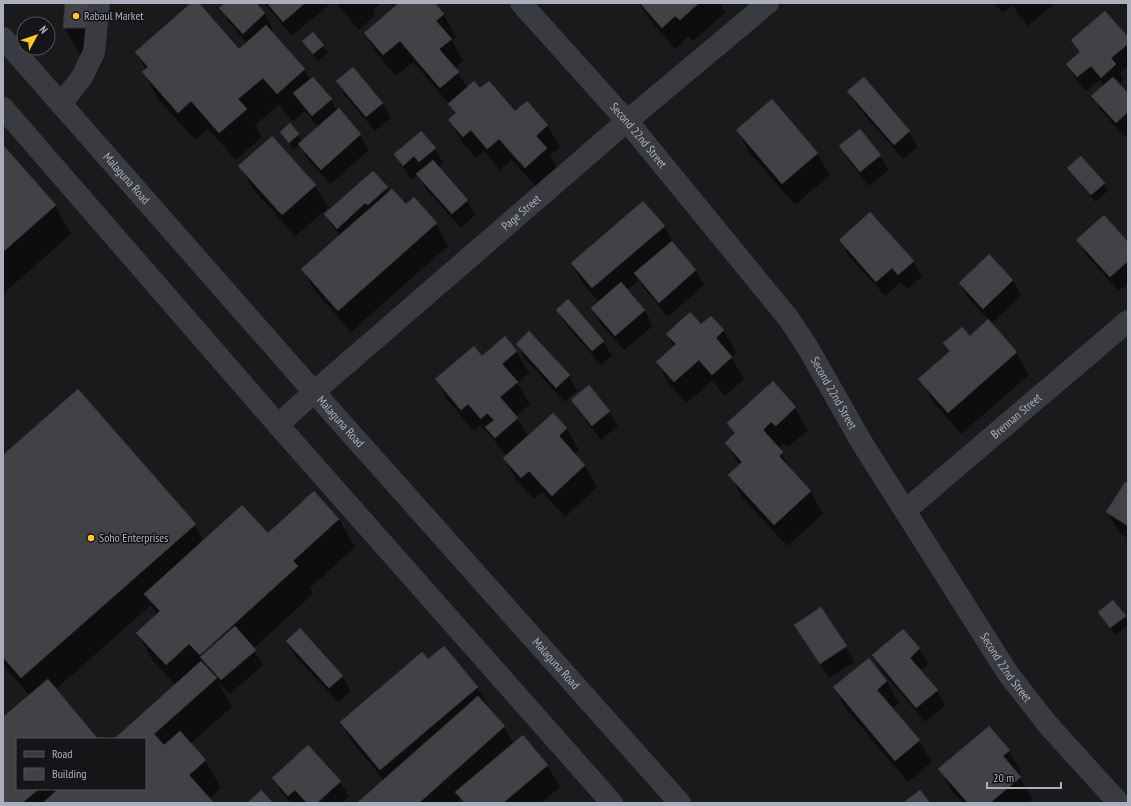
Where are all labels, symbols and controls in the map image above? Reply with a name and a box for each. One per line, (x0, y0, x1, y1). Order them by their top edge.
place label: Rabaul Market (84, 8, 144, 23)
marker: Rabaul Market (71, 11, 81, 21)
north arrow (16, 16, 56, 56)
text: N (36, 23, 51, 36)
street label: Second 22nd Street (607, 99, 671, 172)
street label: Malaguna Road (100, 149, 153, 207)
street label: Page Street (498, 190, 544, 233)
street label: Second 22nd Street (808, 354, 861, 432)
street label: Brennan Street (988, 389, 1045, 441)
street label: Malaguna Road (314, 393, 368, 450)
place label: Soho Enterprises (99, 530, 168, 545)
marker: Soho Enterprises (86, 533, 96, 543)
street label: Second 22nd Street (977, 630, 1036, 705)
street label: Malaguna Road (530, 635, 583, 692)
legend (16, 738, 146, 790)
text: Road (52, 746, 72, 761)
scale bar (987, 764, 1061, 790)
text: Building (52, 766, 87, 781)
text: 20 m (993, 770, 1014, 785)

